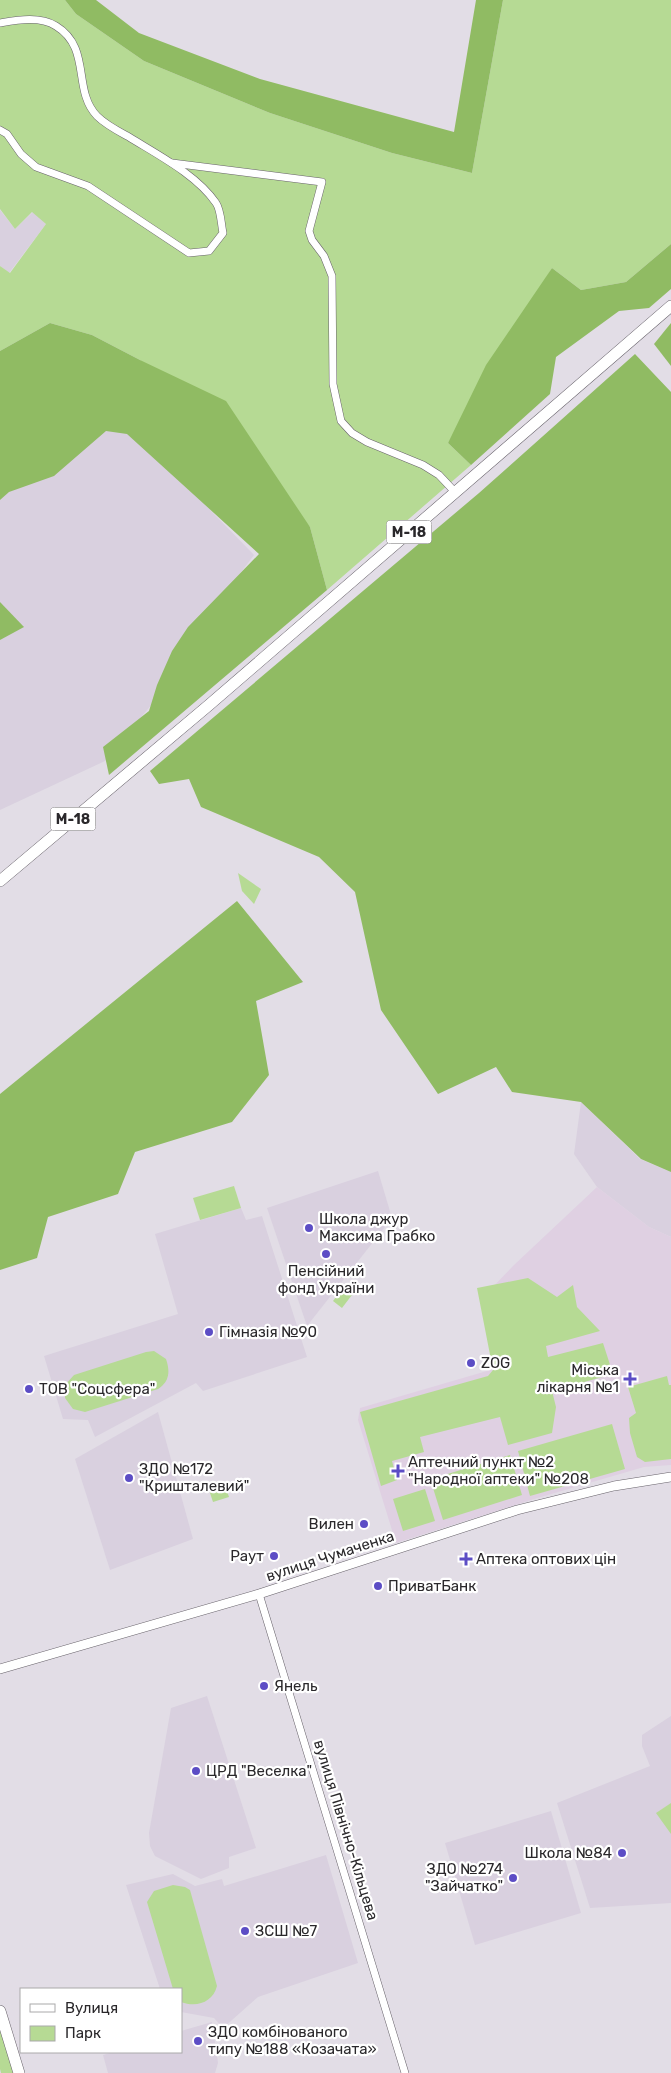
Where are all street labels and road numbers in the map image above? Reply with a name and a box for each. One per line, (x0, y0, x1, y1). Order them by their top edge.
road number: М-18 (386, 520, 432, 544)
road number: М-18 (50, 808, 96, 831)
street label: вулиця Чумаченка (264, 1527, 396, 1585)
street label: вулиця Північно-Кільцева (310, 1738, 382, 1922)

